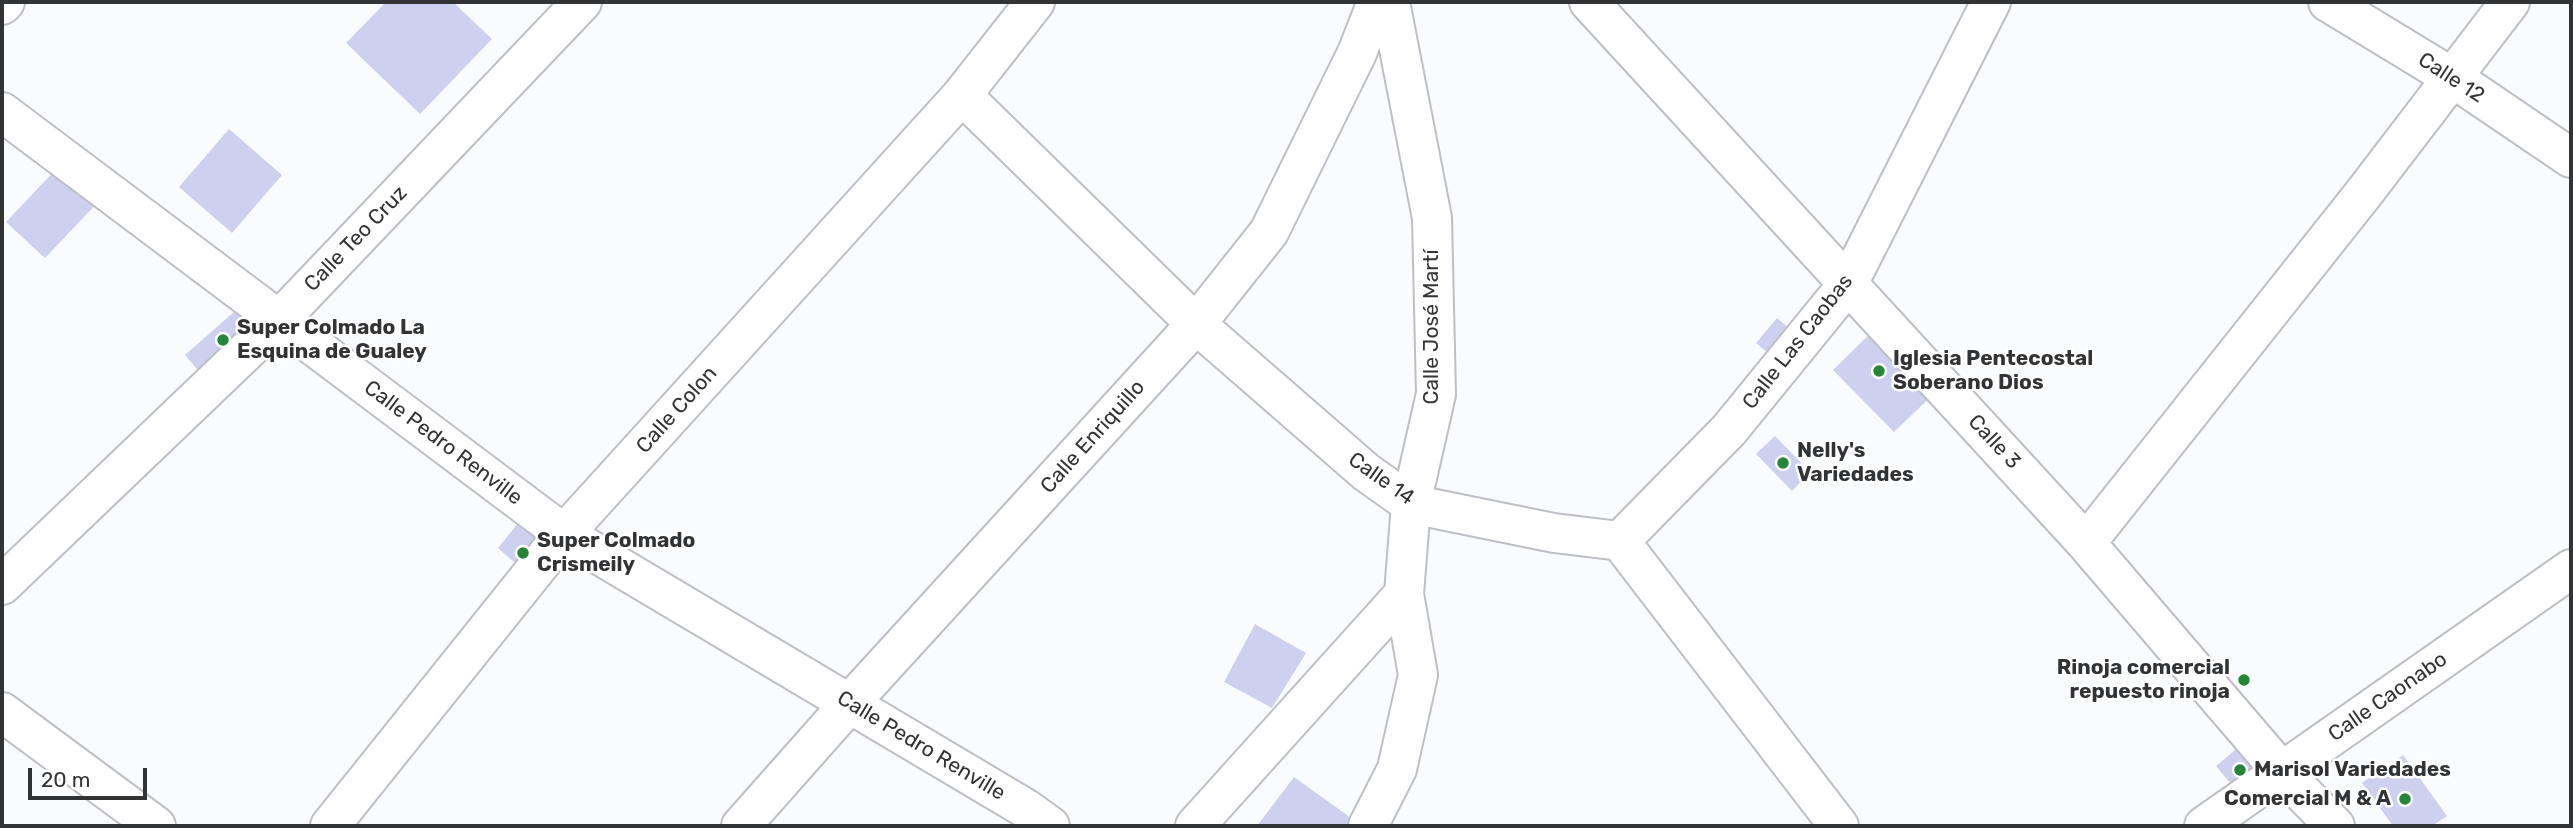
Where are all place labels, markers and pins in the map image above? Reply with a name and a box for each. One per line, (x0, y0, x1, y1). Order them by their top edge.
place label: Super Colmado La Esquina de Gualey (237, 315, 427, 365)
marker: Super Colmado La Esquina de Gualey (215, 332, 231, 348)
place label: Iglesia Pentecostal Soberano Dios (1893, 346, 2093, 396)
marker: Iglesia Pentecostal Soberano Dios (1871, 363, 1887, 379)
place label: Nelly's Variedades (1797, 438, 1914, 488)
marker: Nelly's Variedades (1775, 455, 1791, 471)
place label: Super Colmado Crismeily (537, 528, 695, 578)
marker: Super Colmado Crismeily (515, 545, 531, 561)
place label: Rinoja comercial repuesto rinoja (2057, 655, 2230, 705)
marker: Rinoja comercial repuesto rinoja (2236, 672, 2252, 688)
place label: Marisol Variedades (2254, 757, 2451, 783)
marker: Marisol Variedades (2232, 762, 2248, 778)
place label: Comercial M & A (2224, 786, 2391, 812)
marker: Comercial M & A (2397, 791, 2413, 807)

